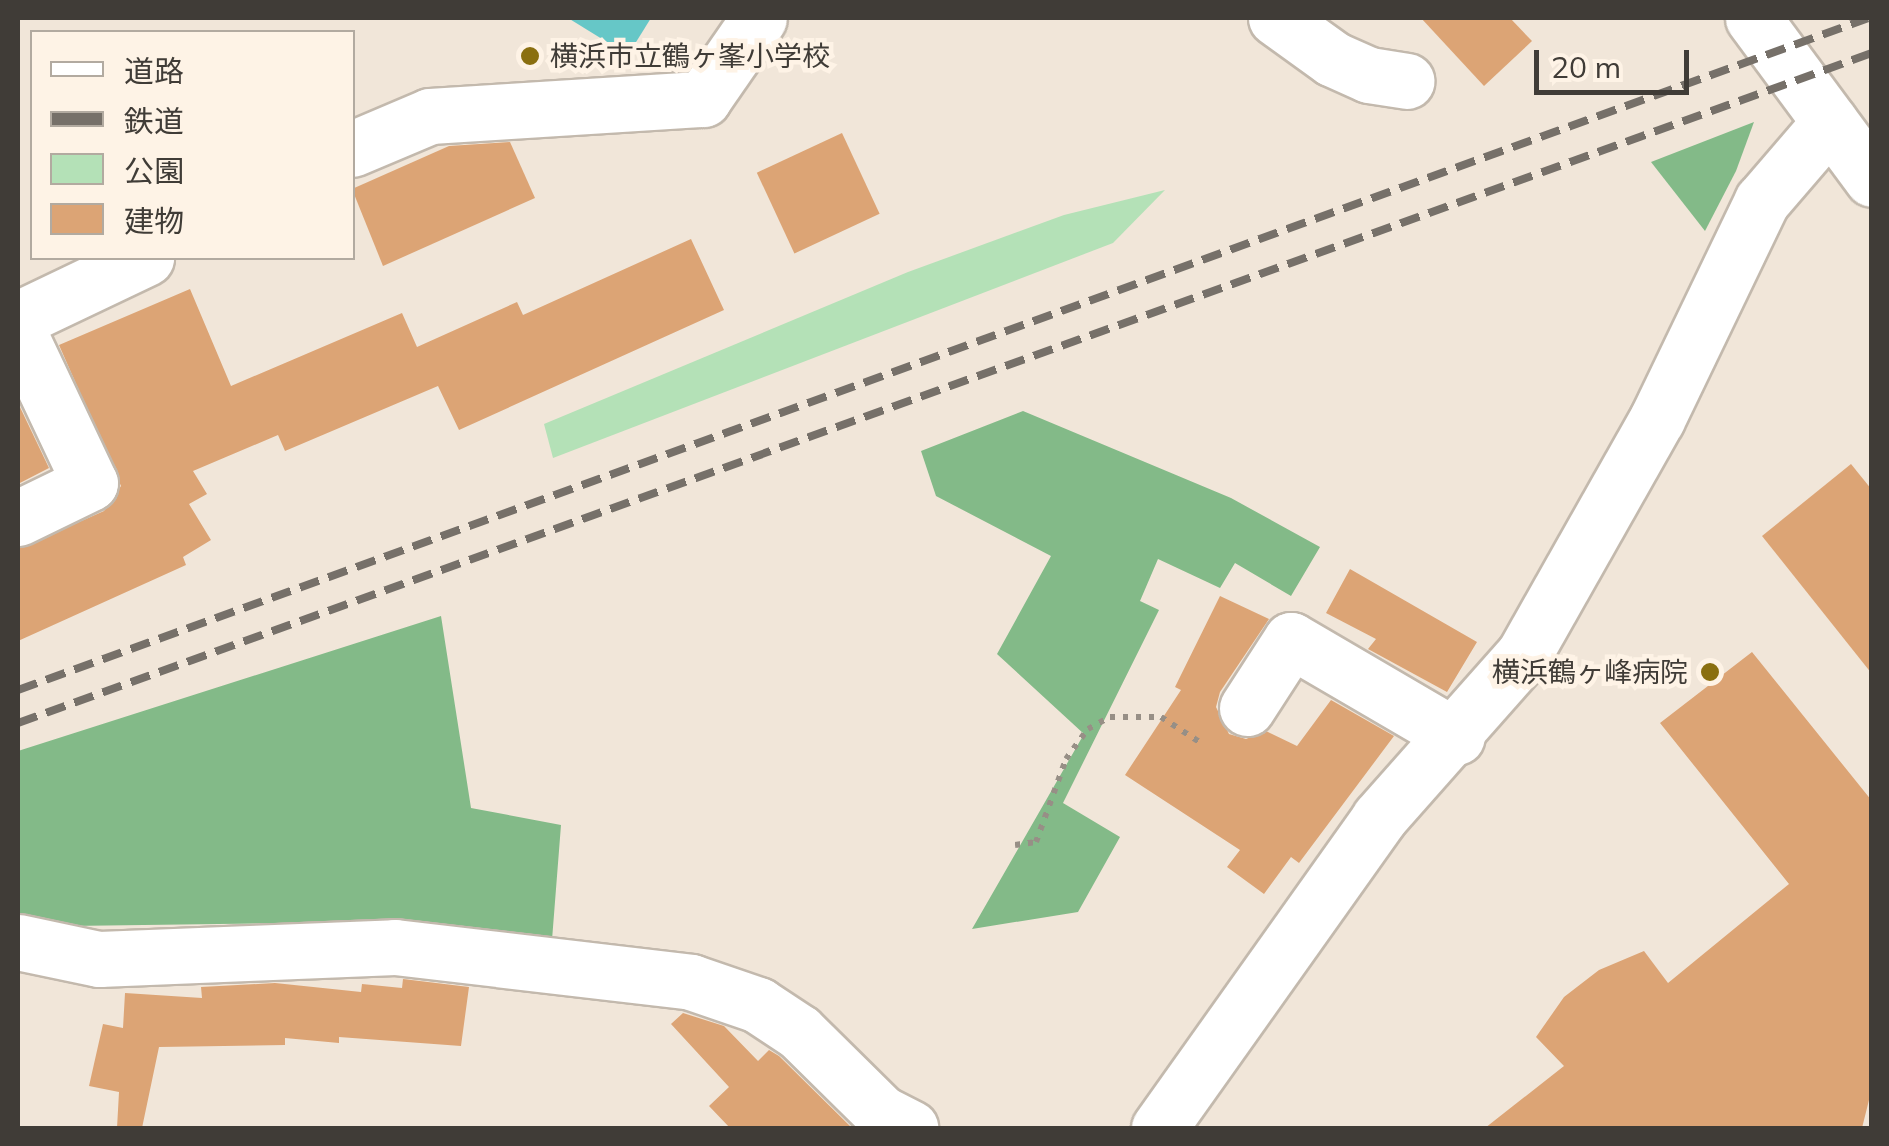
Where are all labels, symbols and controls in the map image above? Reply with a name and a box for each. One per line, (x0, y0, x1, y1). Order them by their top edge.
legend (30, 30, 355, 260)
scale bar (1539, 30, 1694, 92)
place label: 横浜市立鶴ヶ峯小学校 (550, 39, 830, 73)
marker: 横浜市立鶴ヶ峯小学校 (519, 45, 541, 67)
text: 20 m (1551, 48, 1621, 86)
text: 道路 (124, 52, 184, 90)
text: 鉄道 (124, 102, 184, 140)
text: 公園 (124, 152, 184, 190)
text: 建物 (124, 202, 184, 240)
place label: 横浜鶴ヶ峰病院 (1492, 655, 1688, 689)
marker: 横浜鶴ヶ峰病院 (1697, 659, 1723, 685)

